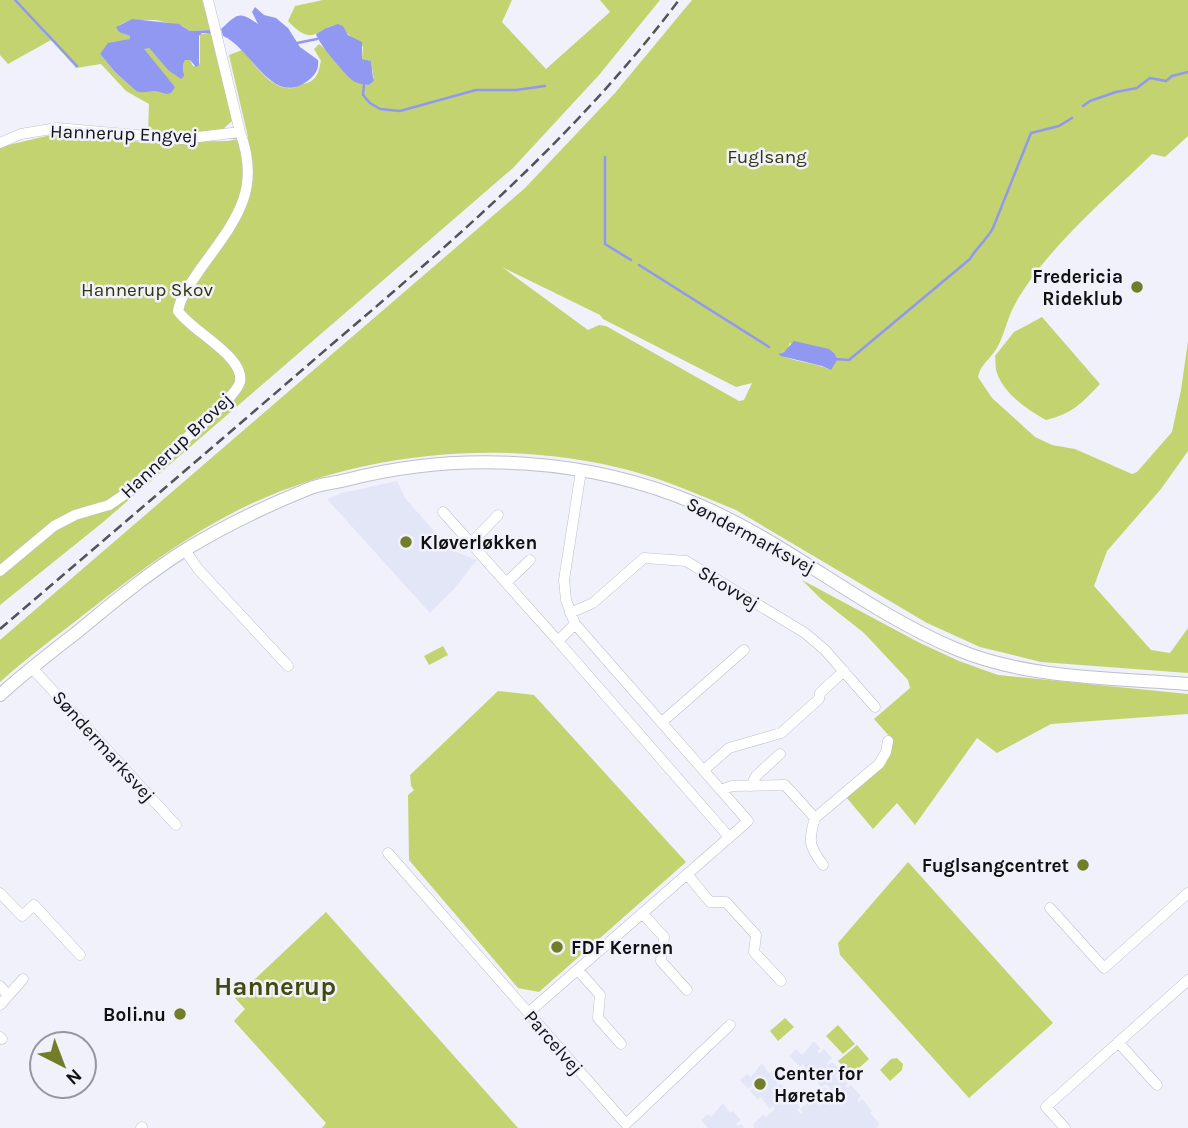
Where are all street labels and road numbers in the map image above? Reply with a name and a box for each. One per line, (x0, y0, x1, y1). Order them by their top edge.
street label: Hannerup Engvej (50, 120, 198, 148)
street label: Hannerup Brovej (116, 389, 237, 503)
street label: Søndermarksvej (683, 493, 819, 579)
street label: Skovvej (694, 561, 763, 615)
street label: Søndermarksvej (47, 686, 159, 807)
street label: Parcelvej (519, 1006, 587, 1079)

